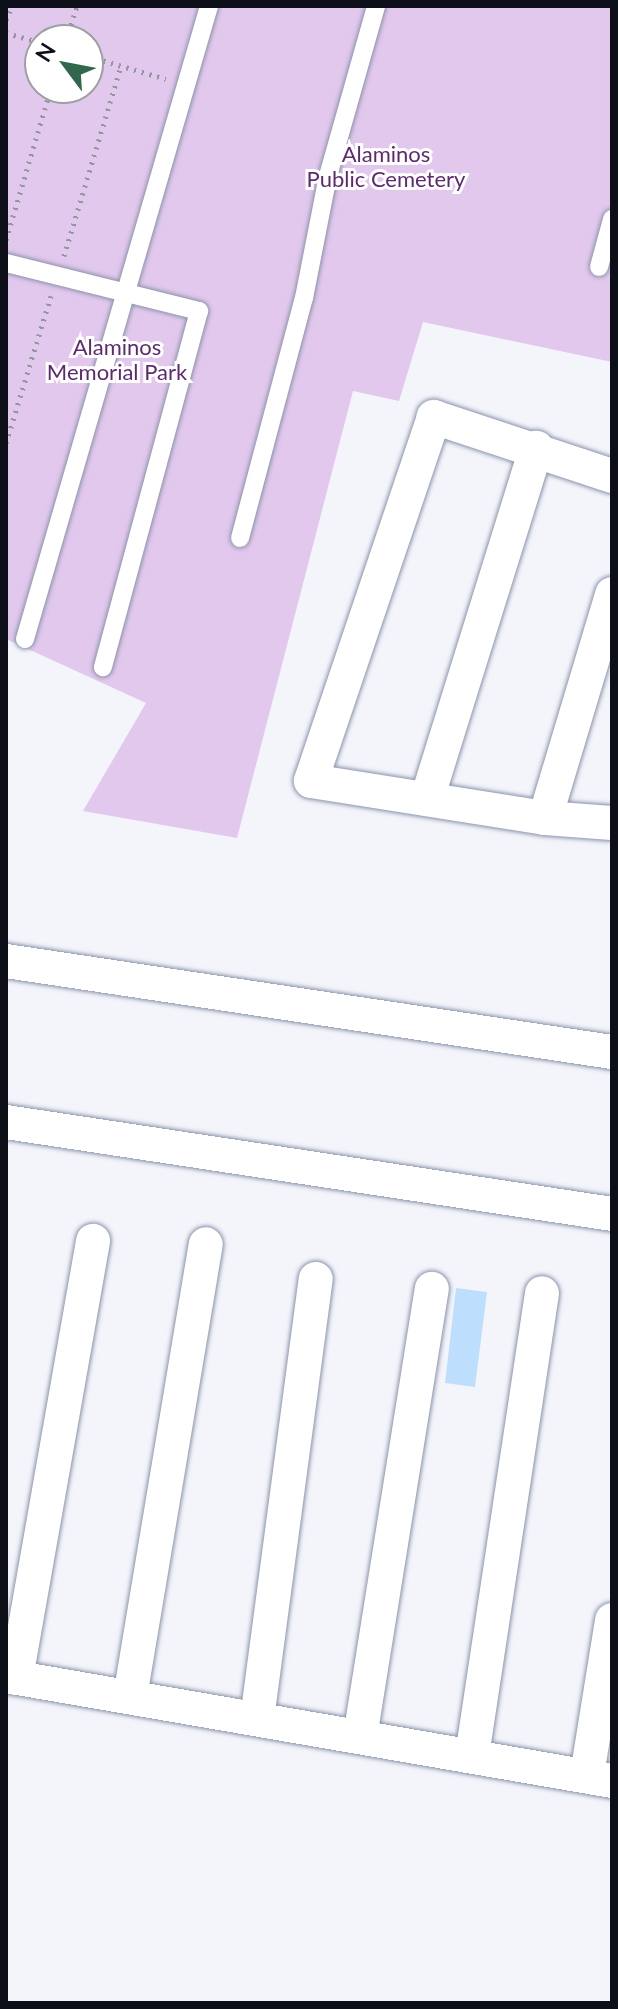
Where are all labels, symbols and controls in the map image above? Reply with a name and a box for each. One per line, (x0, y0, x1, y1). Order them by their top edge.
north arrow (24, 24, 104, 104)
text: N (29, 38, 61, 66)
park label: Alaminos Public Cemetery (307, 140, 465, 192)
park label: Alaminos Memorial Park (47, 333, 187, 384)

